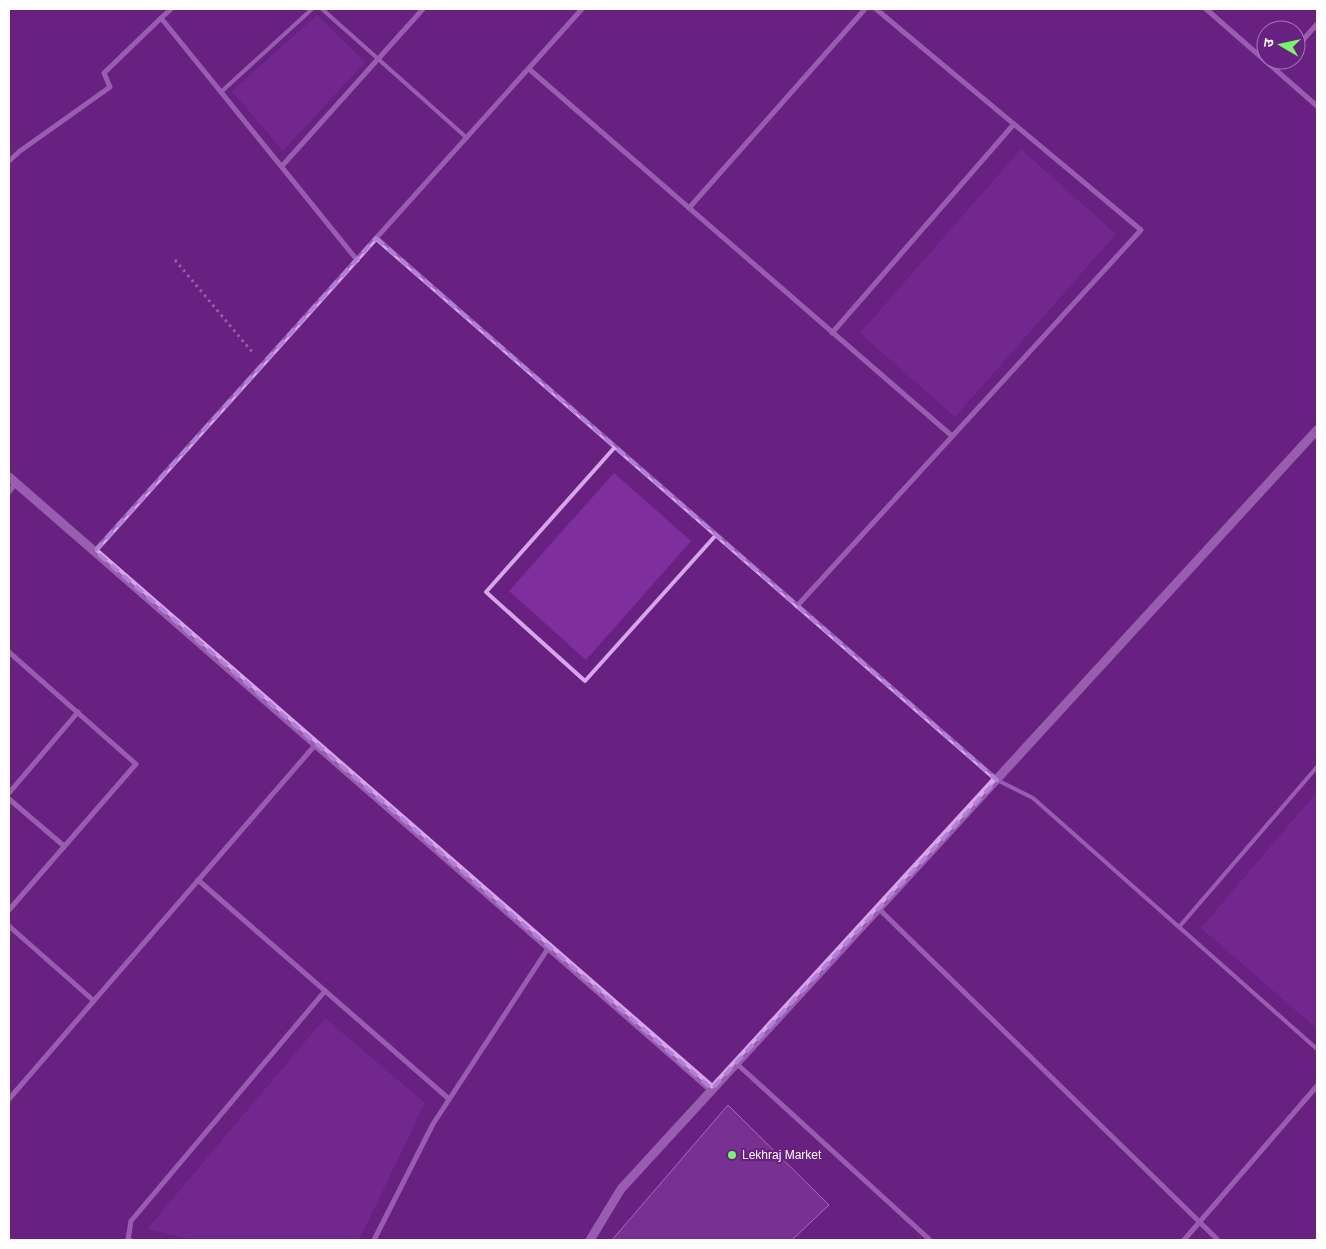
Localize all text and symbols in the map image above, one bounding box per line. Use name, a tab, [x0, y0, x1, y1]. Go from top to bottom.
north arrow	[1256, 20, 1306, 70]
text: उ	[1260, 37, 1277, 48]
place label: Lekhraj Market	[742, 1148, 822, 1162]
marker: Lekhraj Market	[726, 1149, 738, 1161]

